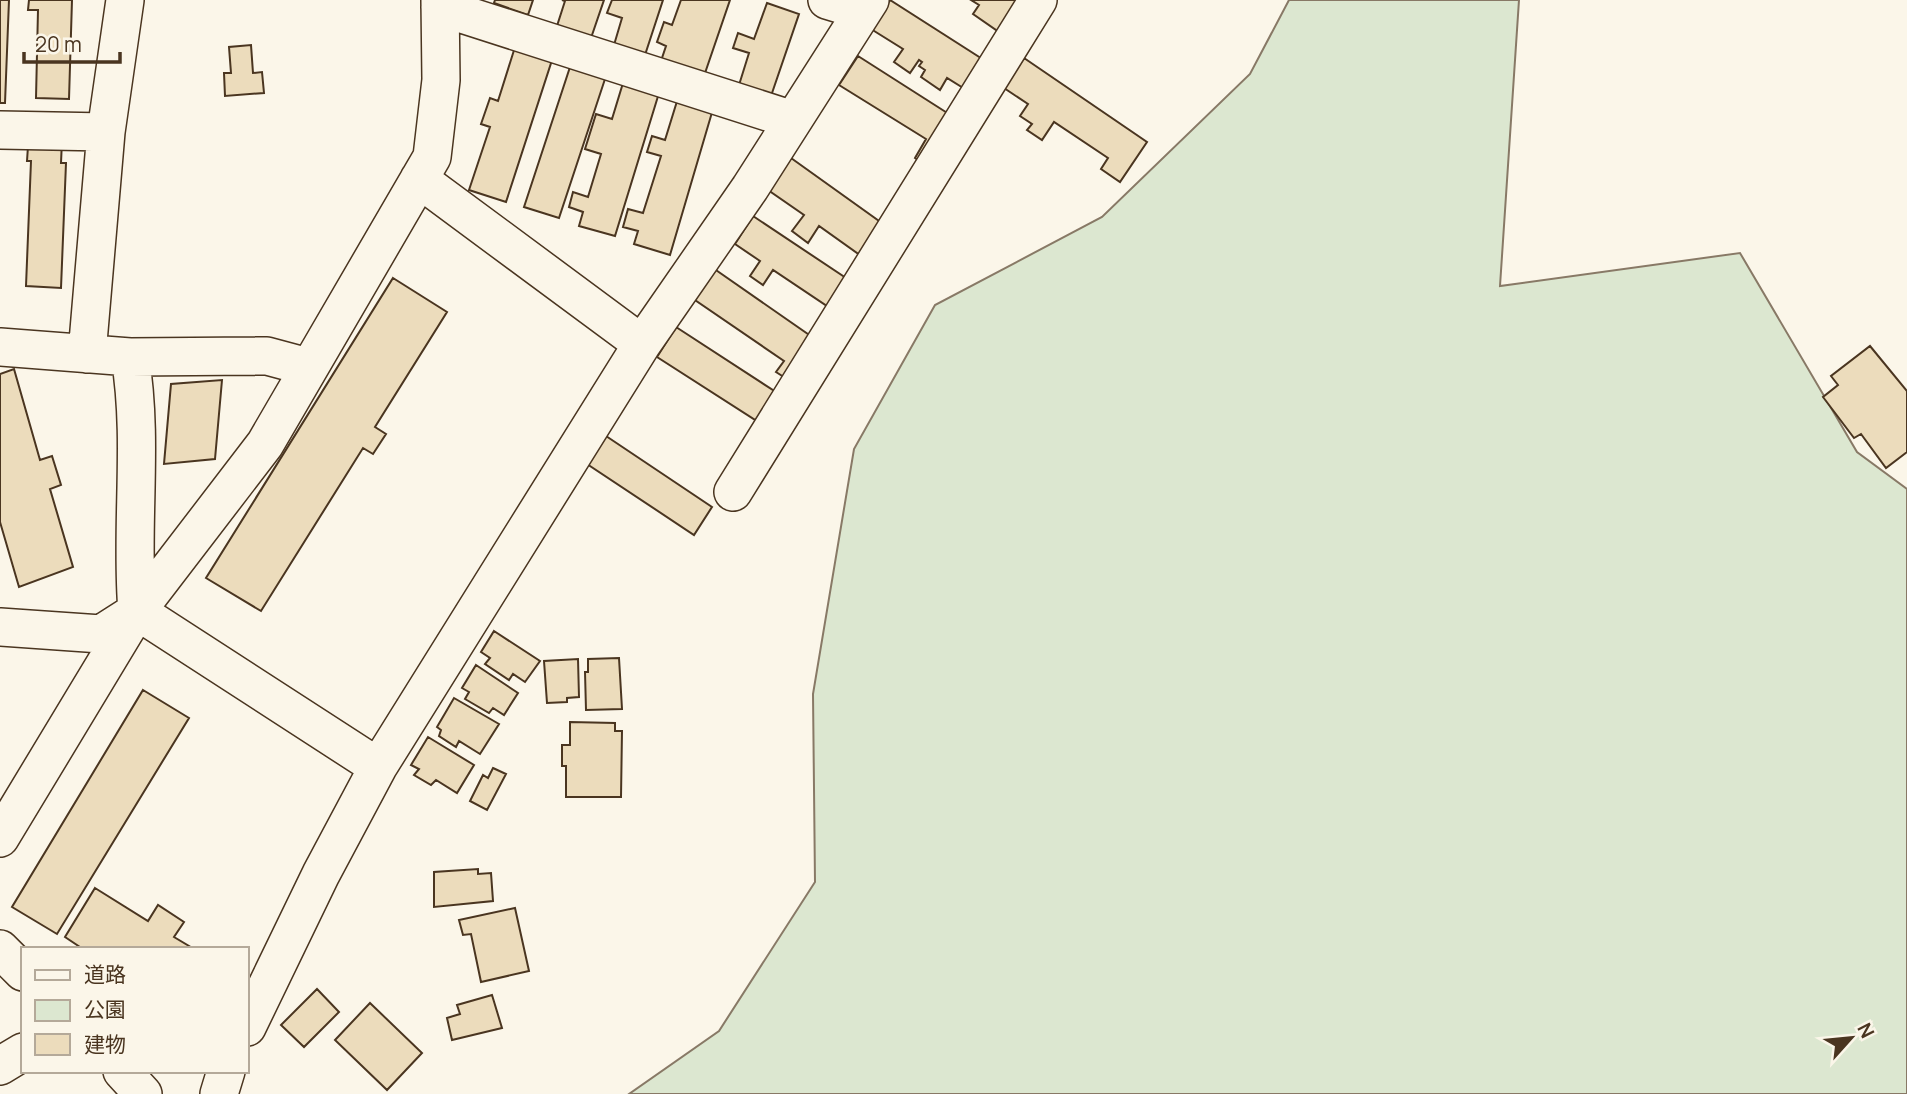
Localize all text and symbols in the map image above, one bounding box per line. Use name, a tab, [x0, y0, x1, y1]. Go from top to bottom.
scale bar	[24, 21, 121, 65]
text: 20 m	[35, 30, 82, 58]
legend	[21, 947, 248, 1073]
text: 道路	[84, 960, 126, 988]
text: 公園	[84, 995, 126, 1023]
north arrow	[1816, 1003, 1886, 1073]
text: N	[1851, 1018, 1881, 1042]
text: 建物	[84, 1030, 126, 1058]

